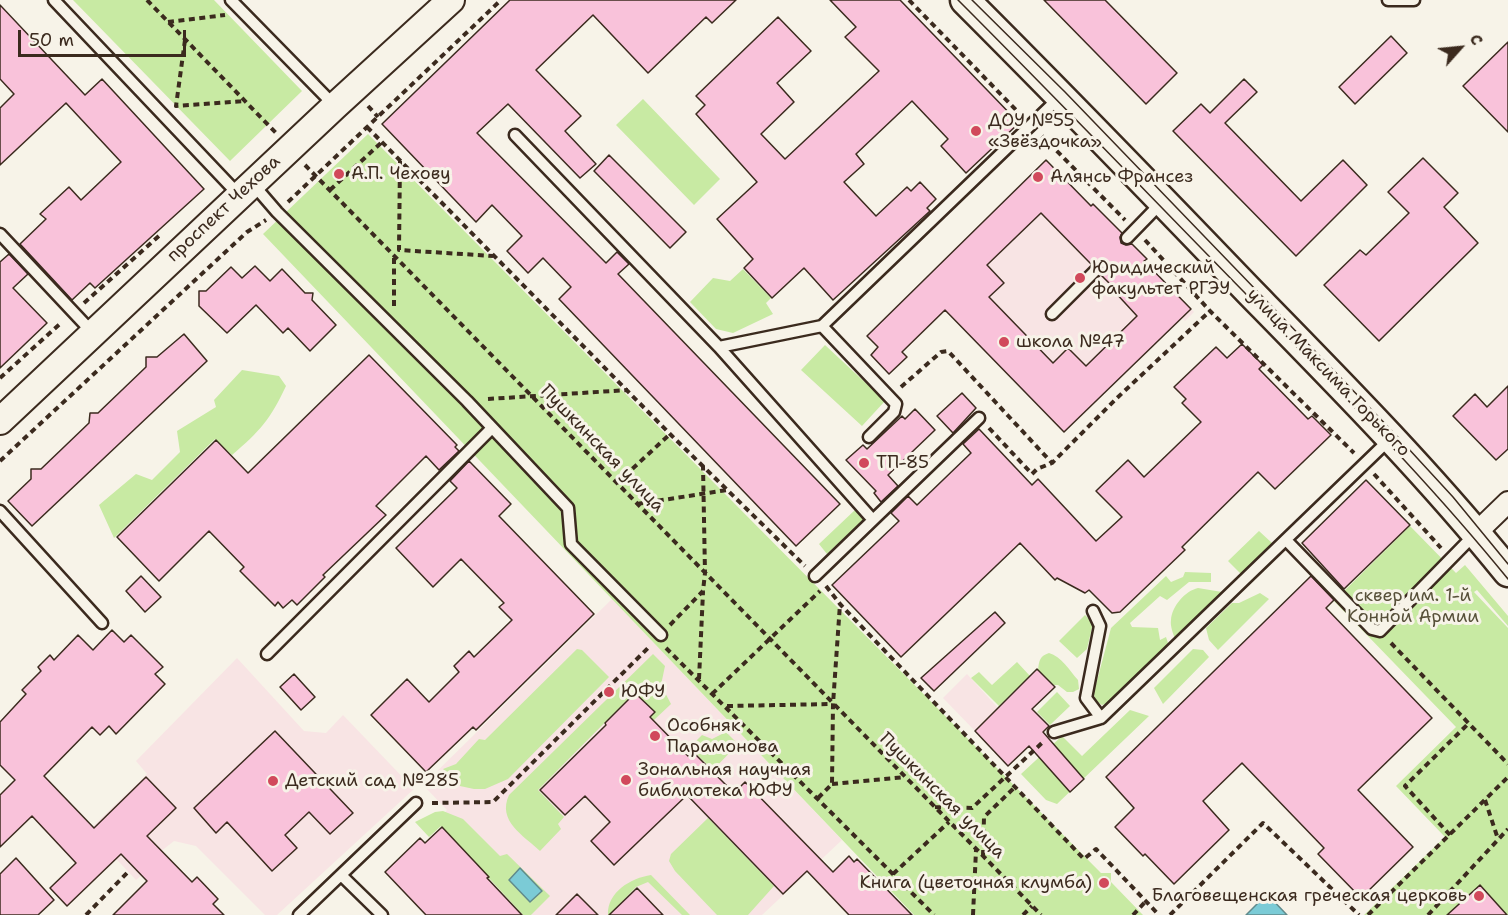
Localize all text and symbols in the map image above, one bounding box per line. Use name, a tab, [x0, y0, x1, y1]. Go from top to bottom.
scale bar	[21, 18, 189, 56]
north arrow	[1430, 18, 1490, 78]
text: 50 m	[29, 28, 74, 52]
text: С	[1465, 30, 1488, 49]
place label: ДОУ №55 «Звёздочка»	[988, 110, 1102, 152]
marker: ДОУ №55 «Звёздочка»	[969, 124, 983, 138]
street label: проспект Чехова	[163, 151, 285, 267]
place label: А.П. Чехову	[351, 163, 451, 185]
place label: Алянсь Франсез	[1050, 166, 1193, 188]
marker: А.П. Чехову	[332, 167, 346, 181]
marker: Алянсь Франсез	[1031, 170, 1045, 184]
place label: Юридический факультет РГЭУ	[1092, 257, 1230, 300]
marker: Юридический факультет РГЭУ	[1073, 271, 1087, 285]
street label: улица Максима Горького	[1242, 284, 1414, 462]
place label: школа №47	[1016, 331, 1125, 353]
marker: школа №47	[997, 335, 1011, 349]
street label: Пушкинская улица	[535, 381, 669, 517]
place label: ТП-85	[876, 452, 929, 474]
marker: ТП-85	[857, 456, 871, 470]
park label: сквер им. 1-й Конной Армии	[1347, 585, 1479, 628]
place label: ЮФУ	[621, 681, 665, 703]
marker: ЮФУ	[602, 685, 616, 699]
place label: Особняк Парамонова	[667, 715, 778, 758]
marker: Особняк Парамонова	[648, 729, 662, 743]
street label: Пушкинская улица	[875, 729, 1009, 863]
place label: Зональная научная библиотека ЮФУ	[638, 759, 811, 802]
place label: Детский сад №285	[285, 770, 459, 792]
marker: Зональная научная библиотека ЮФУ	[619, 773, 633, 787]
marker: Детский сад №285	[266, 774, 280, 788]
place label: Книга (цветочная клумба)	[860, 872, 1092, 894]
marker: Книга (цветочная клумба)	[1097, 876, 1111, 890]
place label: Благовещенская греческая церковь	[1151, 885, 1467, 907]
marker: Благовещенская греческая церковь	[1472, 889, 1486, 903]

